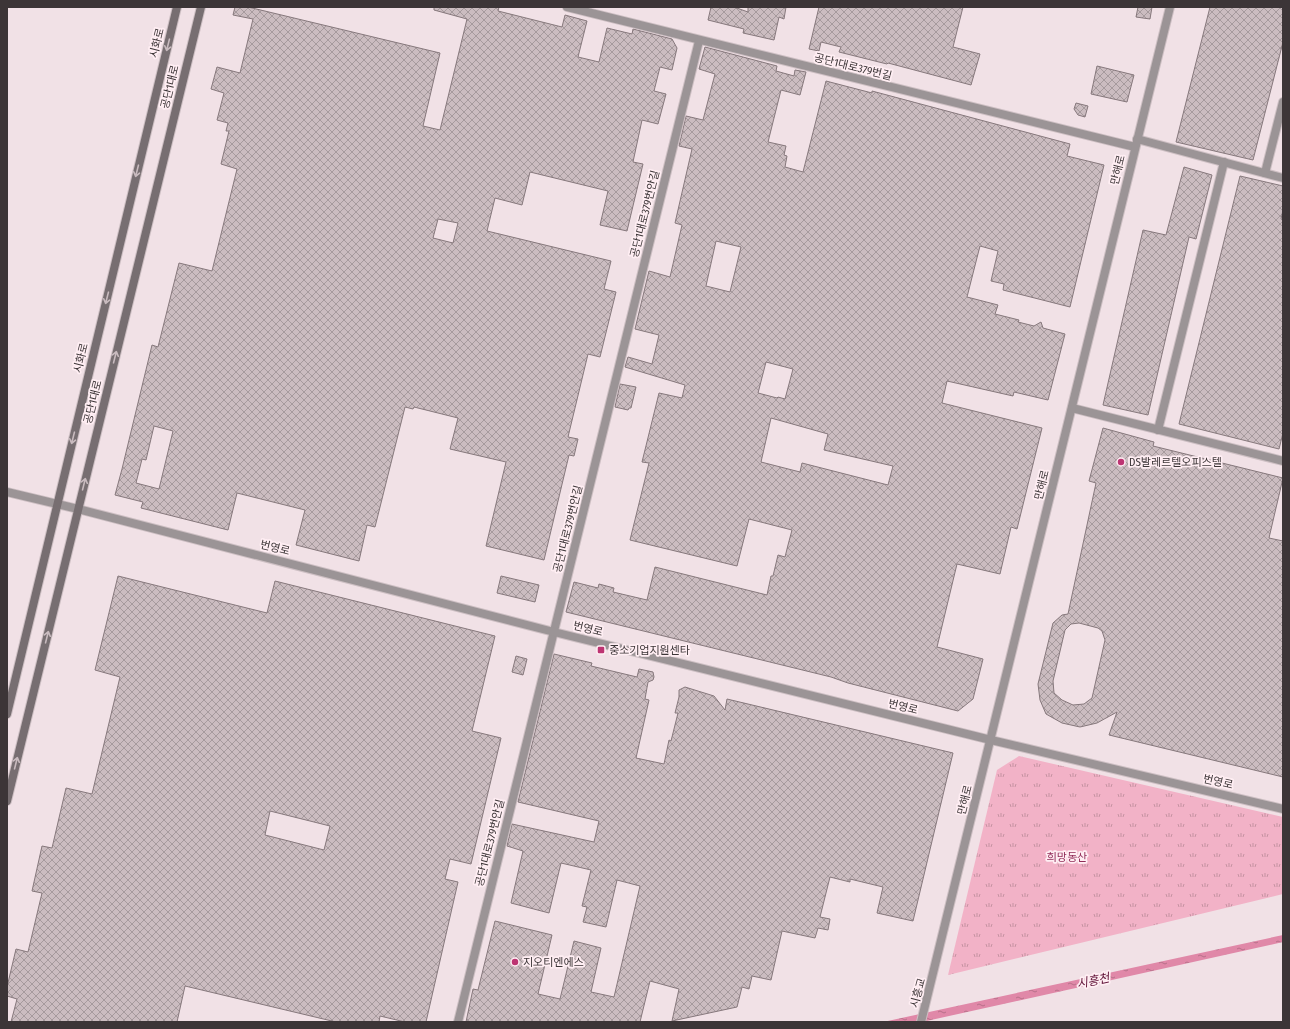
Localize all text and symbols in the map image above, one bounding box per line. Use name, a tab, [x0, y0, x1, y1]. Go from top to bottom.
street label: 시화로	[147, 27, 167, 59]
one-way arrow	[163, 38, 171, 51]
street label: 공단1대로379번길	[813, 51, 893, 83]
street label: 공단1대로	[158, 64, 182, 110]
street label: 만해로	[1108, 154, 1128, 186]
one-way arrow	[133, 165, 141, 178]
street label: 공단1대로379번안길	[628, 169, 662, 259]
one-way arrow	[103, 291, 110, 304]
street label: 시화로	[71, 342, 91, 374]
one-way arrow	[112, 351, 120, 364]
street label: 공단1대로	[81, 379, 105, 425]
one-way arrow	[69, 431, 77, 444]
place label: DS발레르텔오피스텔	[1129, 456, 1222, 469]
marker: DS발레르텔오피스텔	[1116, 457, 1126, 467]
street label: 만해로	[1032, 469, 1052, 501]
one-way arrow	[81, 477, 89, 490]
street label: 공단1대로379번안길	[551, 484, 585, 574]
street label: 번영로	[259, 538, 291, 558]
street label: 번영로	[572, 619, 604, 639]
one-way arrow	[44, 631, 51, 644]
place label: 중소기업지원센타	[609, 644, 690, 657]
marker: 중소기업지원센타	[596, 645, 606, 655]
street label: 번영로	[887, 697, 919, 717]
one-way arrow	[13, 757, 21, 770]
street label: 번영로	[1202, 772, 1234, 792]
street label: 만해로	[955, 784, 975, 816]
street label: 공단1대로379번안길	[473, 798, 507, 888]
park label: 희망동산	[1047, 851, 1087, 864]
place label: 지오티엔에스	[523, 956, 584, 969]
marker: 지오티엔에스	[510, 957, 520, 967]
water label: 시흥천	[1075, 970, 1113, 991]
street label: 시흥교	[908, 977, 928, 1009]

